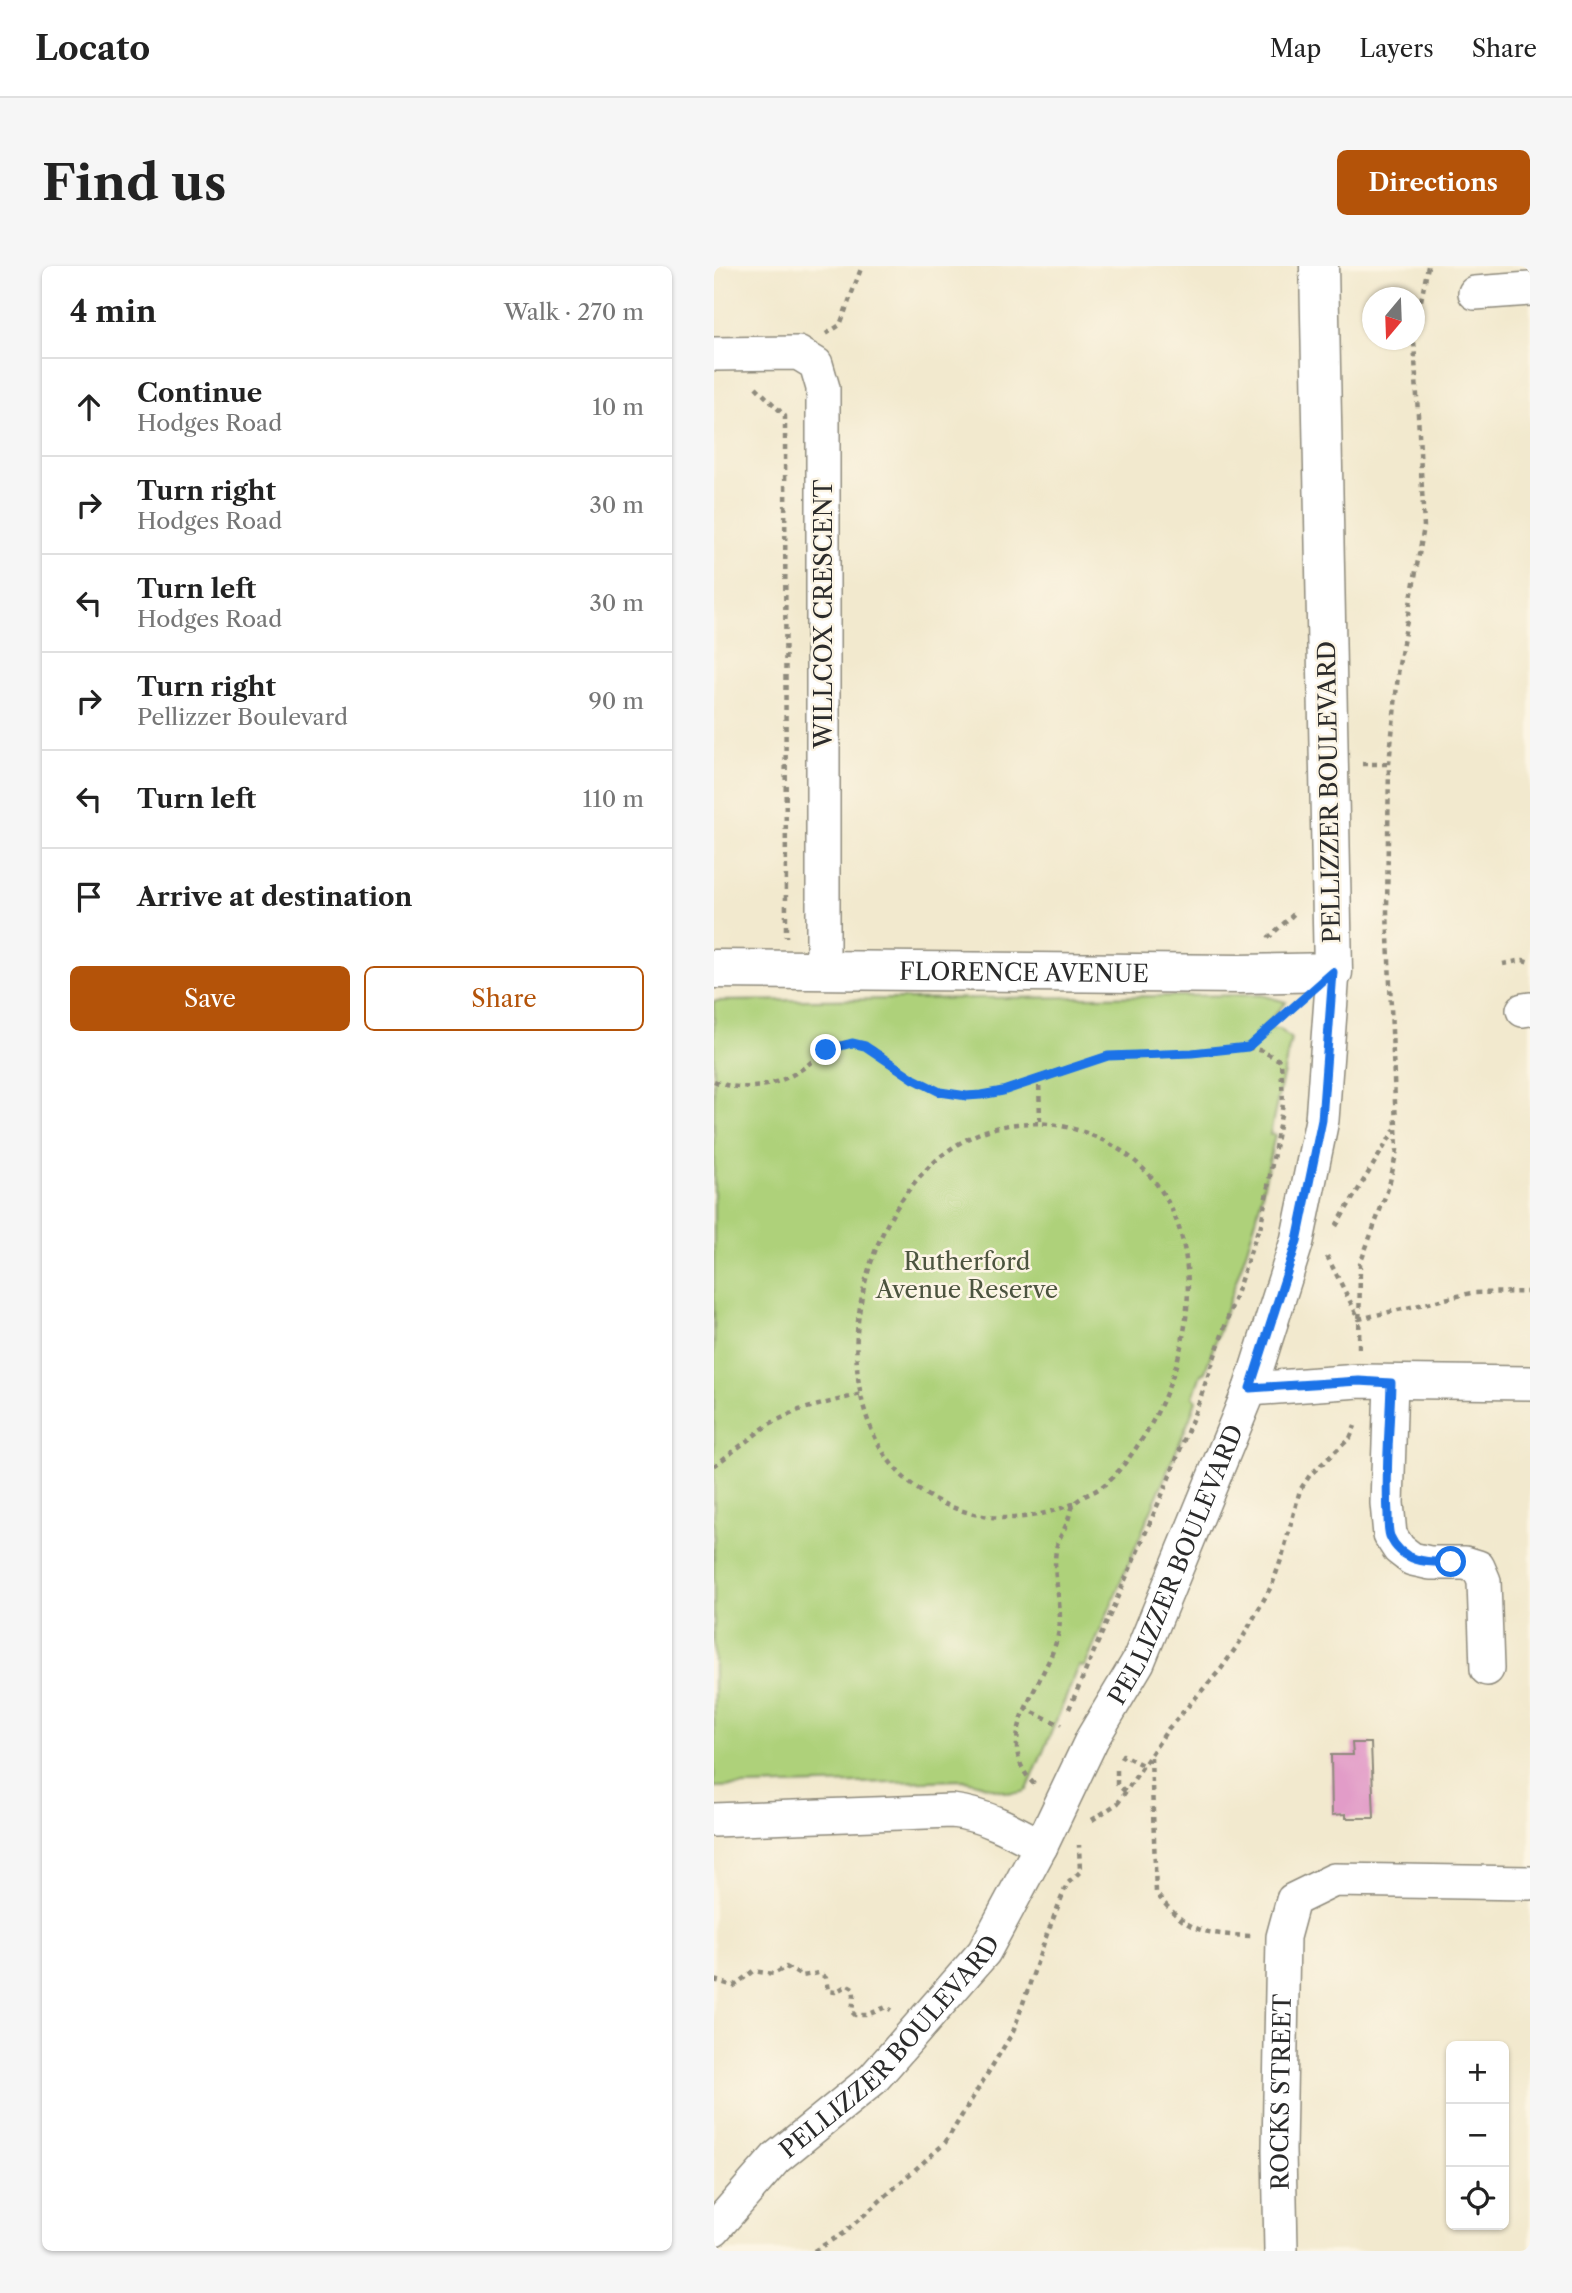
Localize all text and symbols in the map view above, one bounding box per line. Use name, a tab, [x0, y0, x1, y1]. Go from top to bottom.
text: Locato	[35, 28, 150, 69]
text: Map	[1270, 34, 1321, 63]
text: Layers	[1359, 34, 1434, 63]
text: Share	[1472, 34, 1537, 63]
button: Directions	[1337, 150, 1530, 215]
text: Find us	[42, 152, 226, 213]
north arrow	[1362, 287, 1425, 350]
text: 4 min	[70, 293, 156, 330]
text: Walk · 270 m	[504, 298, 644, 326]
text: Continue	[137, 377, 262, 409]
icon: ahead	[70, 388, 108, 426]
text: 10 m	[592, 393, 644, 421]
text: Hodges Road	[137, 409, 282, 437]
text: Turn right	[137, 475, 276, 507]
street label: WILLCOX CRESCENT	[809, 480, 838, 749]
icon: right	[70, 486, 108, 524]
text: 30 m	[589, 491, 644, 519]
text: Hodges Road	[137, 507, 282, 535]
text: Turn left	[137, 573, 256, 605]
icon: left	[70, 584, 108, 622]
text: 30 m	[589, 589, 644, 617]
text: Hodges Road	[137, 605, 282, 633]
street label: PELLIZZER BOULEVARD	[1312, 641, 1346, 943]
text: Turn right	[137, 671, 276, 703]
icon: right	[70, 682, 108, 720]
text: 90 m	[588, 687, 644, 715]
text: Pellizzer Boulevard	[137, 703, 348, 731]
icon: left	[70, 780, 108, 818]
text: Turn left	[137, 783, 256, 815]
text: 110 m	[583, 785, 644, 813]
icon: arrive	[70, 878, 108, 916]
text: Arrive at destination	[137, 881, 412, 913]
street label: FLORENCE AVENUE	[899, 956, 1149, 988]
button: Save	[70, 966, 350, 1031]
button: Share	[364, 966, 644, 1031]
route end	[810, 1034, 841, 1065]
park label: Rutherford Avenue Reserve	[875, 1247, 1058, 1304]
street label: PELLIZZER BOULEVARD	[1102, 1420, 1248, 1710]
route start	[1435, 1546, 1466, 1577]
street label: PELLIZZER BOULEVARD	[773, 1930, 1005, 2164]
street label: ROCKS STREET	[1264, 1994, 1296, 2190]
map controls	[1446, 2041, 1509, 2230]
button: +	[1446, 2041, 1509, 2104]
button: −	[1446, 2104, 1509, 2167]
button: locate	[1446, 2167, 1509, 2230]

